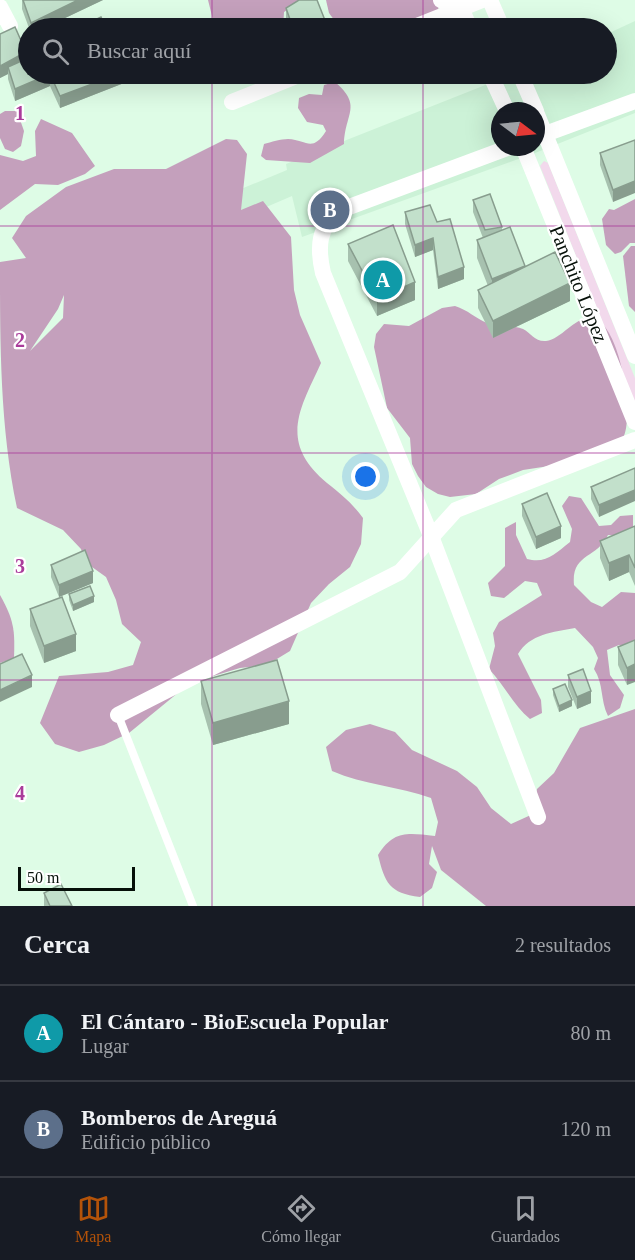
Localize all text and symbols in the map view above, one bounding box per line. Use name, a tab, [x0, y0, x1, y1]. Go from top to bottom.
search box	[18, 18, 617, 84]
icon: search	[39, 35, 72, 68]
text: Buscar aquí	[87, 38, 191, 63]
text: 1	[15, 102, 25, 124]
north arrow	[491, 102, 545, 156]
pin: B	[310, 188, 350, 232]
street label: Panchito López	[544, 222, 613, 347]
pin: A	[364, 258, 403, 302]
text: 2	[15, 329, 25, 351]
your location	[351, 462, 380, 491]
text: 3	[15, 555, 25, 577]
text: 4	[15, 782, 25, 804]
scale bar	[18, 864, 135, 892]
text: 50 m	[27, 869, 59, 886]
text: Cerca	[24, 930, 90, 959]
text: 2 resultados	[515, 934, 611, 956]
text: El Cántaro - BioEscuela Popular	[81, 1009, 389, 1034]
text: A	[36, 1022, 51, 1044]
text: 80 m	[570, 1022, 611, 1044]
text: Lugar	[81, 1035, 129, 1057]
text: Bomberos de Areguá	[81, 1105, 277, 1130]
text: B	[37, 1118, 50, 1140]
text: 120 m	[560, 1118, 611, 1140]
text: Edificio público	[81, 1131, 210, 1153]
tab: Mapa	[75, 1192, 111, 1246]
tab: Cómo llegar	[261, 1192, 341, 1246]
tab: Guardados	[491, 1192, 560, 1246]

